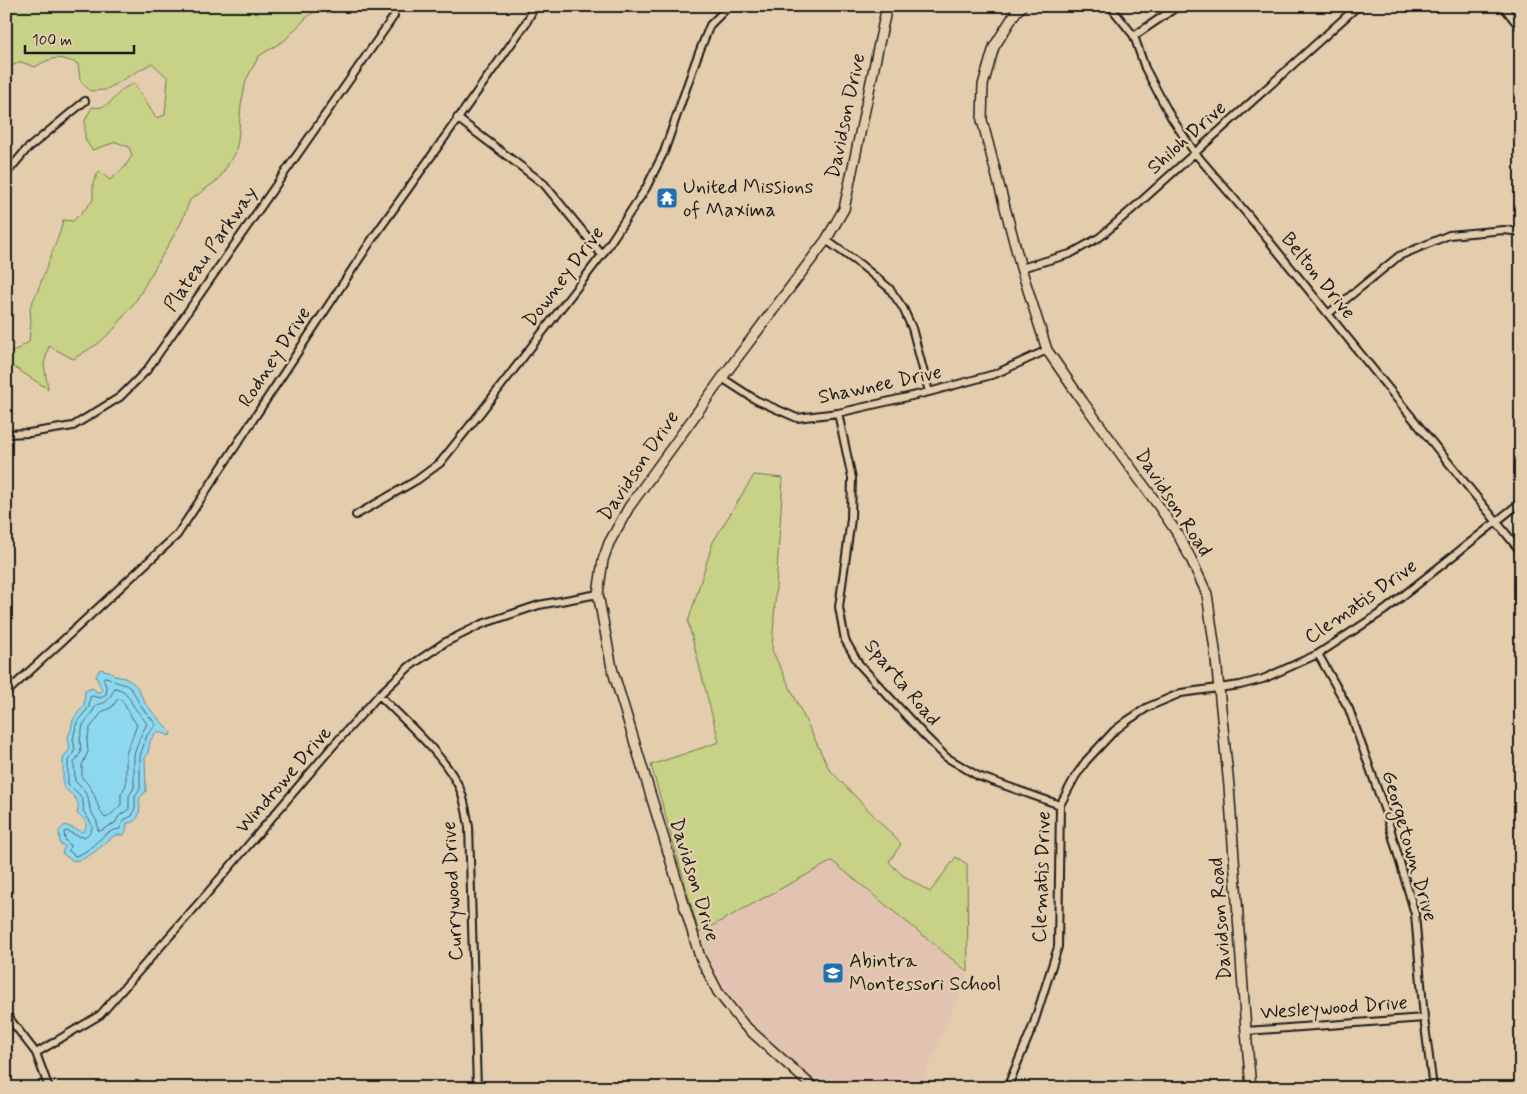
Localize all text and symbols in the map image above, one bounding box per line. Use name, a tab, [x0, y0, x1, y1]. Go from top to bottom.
scale bar	[25, 22, 134, 54]
text: 100 m	[32, 31, 72, 51]
street label: Davidson Drive	[820, 51, 872, 181]
street label: Shiloh Drive	[1141, 95, 1233, 181]
place label: United Missions of Maxima	[683, 174, 813, 224]
street label: Plateau Parkway	[158, 181, 264, 317]
temple icon: United Missions of Maxima	[655, 186, 679, 210]
street label: Downey Drive	[517, 221, 611, 333]
street label: Belton Drive	[1274, 227, 1362, 325]
street label: Rodney Drive	[232, 301, 318, 413]
street label: Shawnee Drive	[816, 359, 944, 411]
street label: Davidson Drive	[592, 406, 686, 526]
street label: Davidson Road	[1128, 444, 1218, 562]
street label: Clematis Drive	[1299, 553, 1423, 651]
street label: Sparta Road	[858, 634, 946, 732]
street label: Windrowe Drive	[230, 720, 338, 840]
street label: Georgetown Drive	[1374, 767, 1443, 925]
street label: Clematis Drive	[1026, 811, 1058, 943]
street label: Davidson Drive	[662, 815, 726, 945]
street label: Currywood Drive	[436, 820, 470, 962]
street label: Davidson Road	[1203, 857, 1239, 981]
place label: Abintra Montessori School	[849, 948, 1001, 998]
school or university icon: Abintra Montessori School	[821, 961, 845, 985]
street label: Wesleywood Drive	[1259, 989, 1409, 1027]

